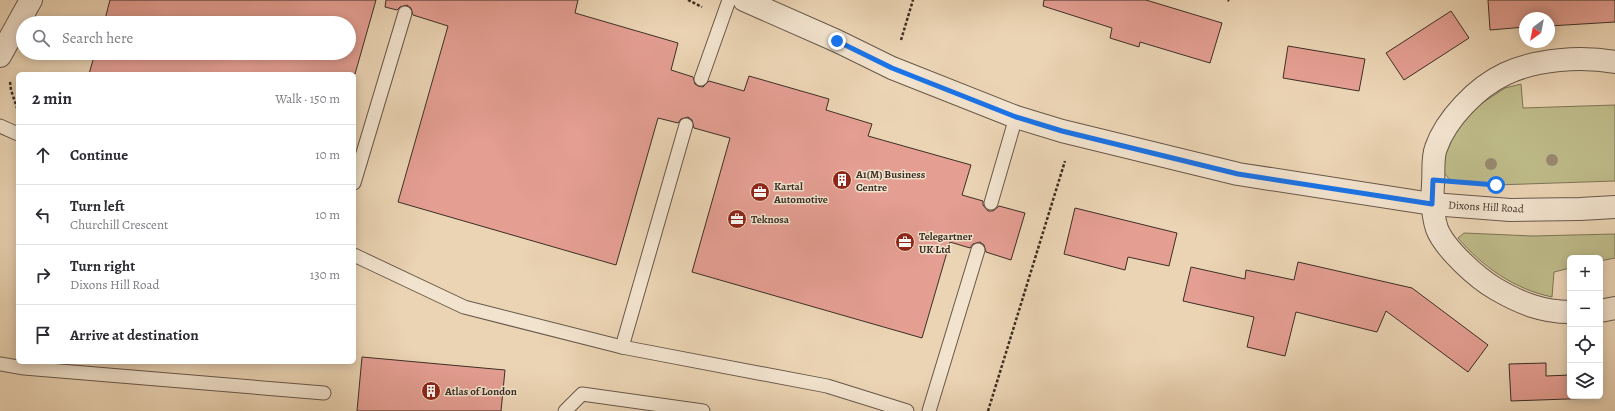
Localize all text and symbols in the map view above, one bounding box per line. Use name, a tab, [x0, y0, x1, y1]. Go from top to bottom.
north arrow	[1519, 12, 1555, 48]
search box	[16, 16, 356, 60]
icon: search	[30, 27, 52, 49]
text: Search here	[62, 28, 133, 48]
route end	[828, 32, 846, 50]
text: 2 min	[32, 87, 72, 110]
text: Walk · 150 m	[275, 90, 340, 107]
icon: ahead	[32, 144, 54, 166]
text: Continue	[70, 145, 128, 165]
text: 10 m	[315, 146, 340, 163]
place label: A1(M) Business Centre	[855, 167, 926, 195]
building icon: A1(M) Business Centre	[831, 169, 853, 191]
route start	[1487, 176, 1505, 194]
place label: Kartal Automotive	[773, 179, 828, 207]
office icon: Kartal Automotive	[749, 181, 771, 203]
text: Turn left	[70, 196, 125, 216]
street label: Dixons Hill Road	[1448, 198, 1524, 216]
icon: left	[32, 204, 54, 226]
text: 10 m	[315, 206, 340, 223]
office icon: Teknosa	[726, 208, 748, 230]
place label: Teknosa	[751, 212, 790, 227]
text: Churchill Crescent	[70, 216, 168, 233]
place label: Telegartner UK Ltd	[919, 229, 973, 257]
office icon: Telegartner UK Ltd	[894, 231, 916, 253]
map controls	[1567, 255, 1603, 399]
button: +	[1567, 255, 1603, 291]
text: Turn right	[70, 256, 135, 276]
icon: right	[32, 264, 54, 286]
text: 130 m	[310, 266, 340, 283]
text: Dixons Hill Road	[70, 276, 159, 293]
button: −	[1567, 291, 1603, 327]
icon: arrive	[32, 324, 54, 346]
text: Arrive at destination	[70, 325, 199, 345]
button: locate	[1567, 327, 1603, 363]
button: layers	[1567, 363, 1603, 399]
building icon: Atlas of London	[420, 380, 442, 402]
place label: Atlas of London	[444, 384, 517, 399]

